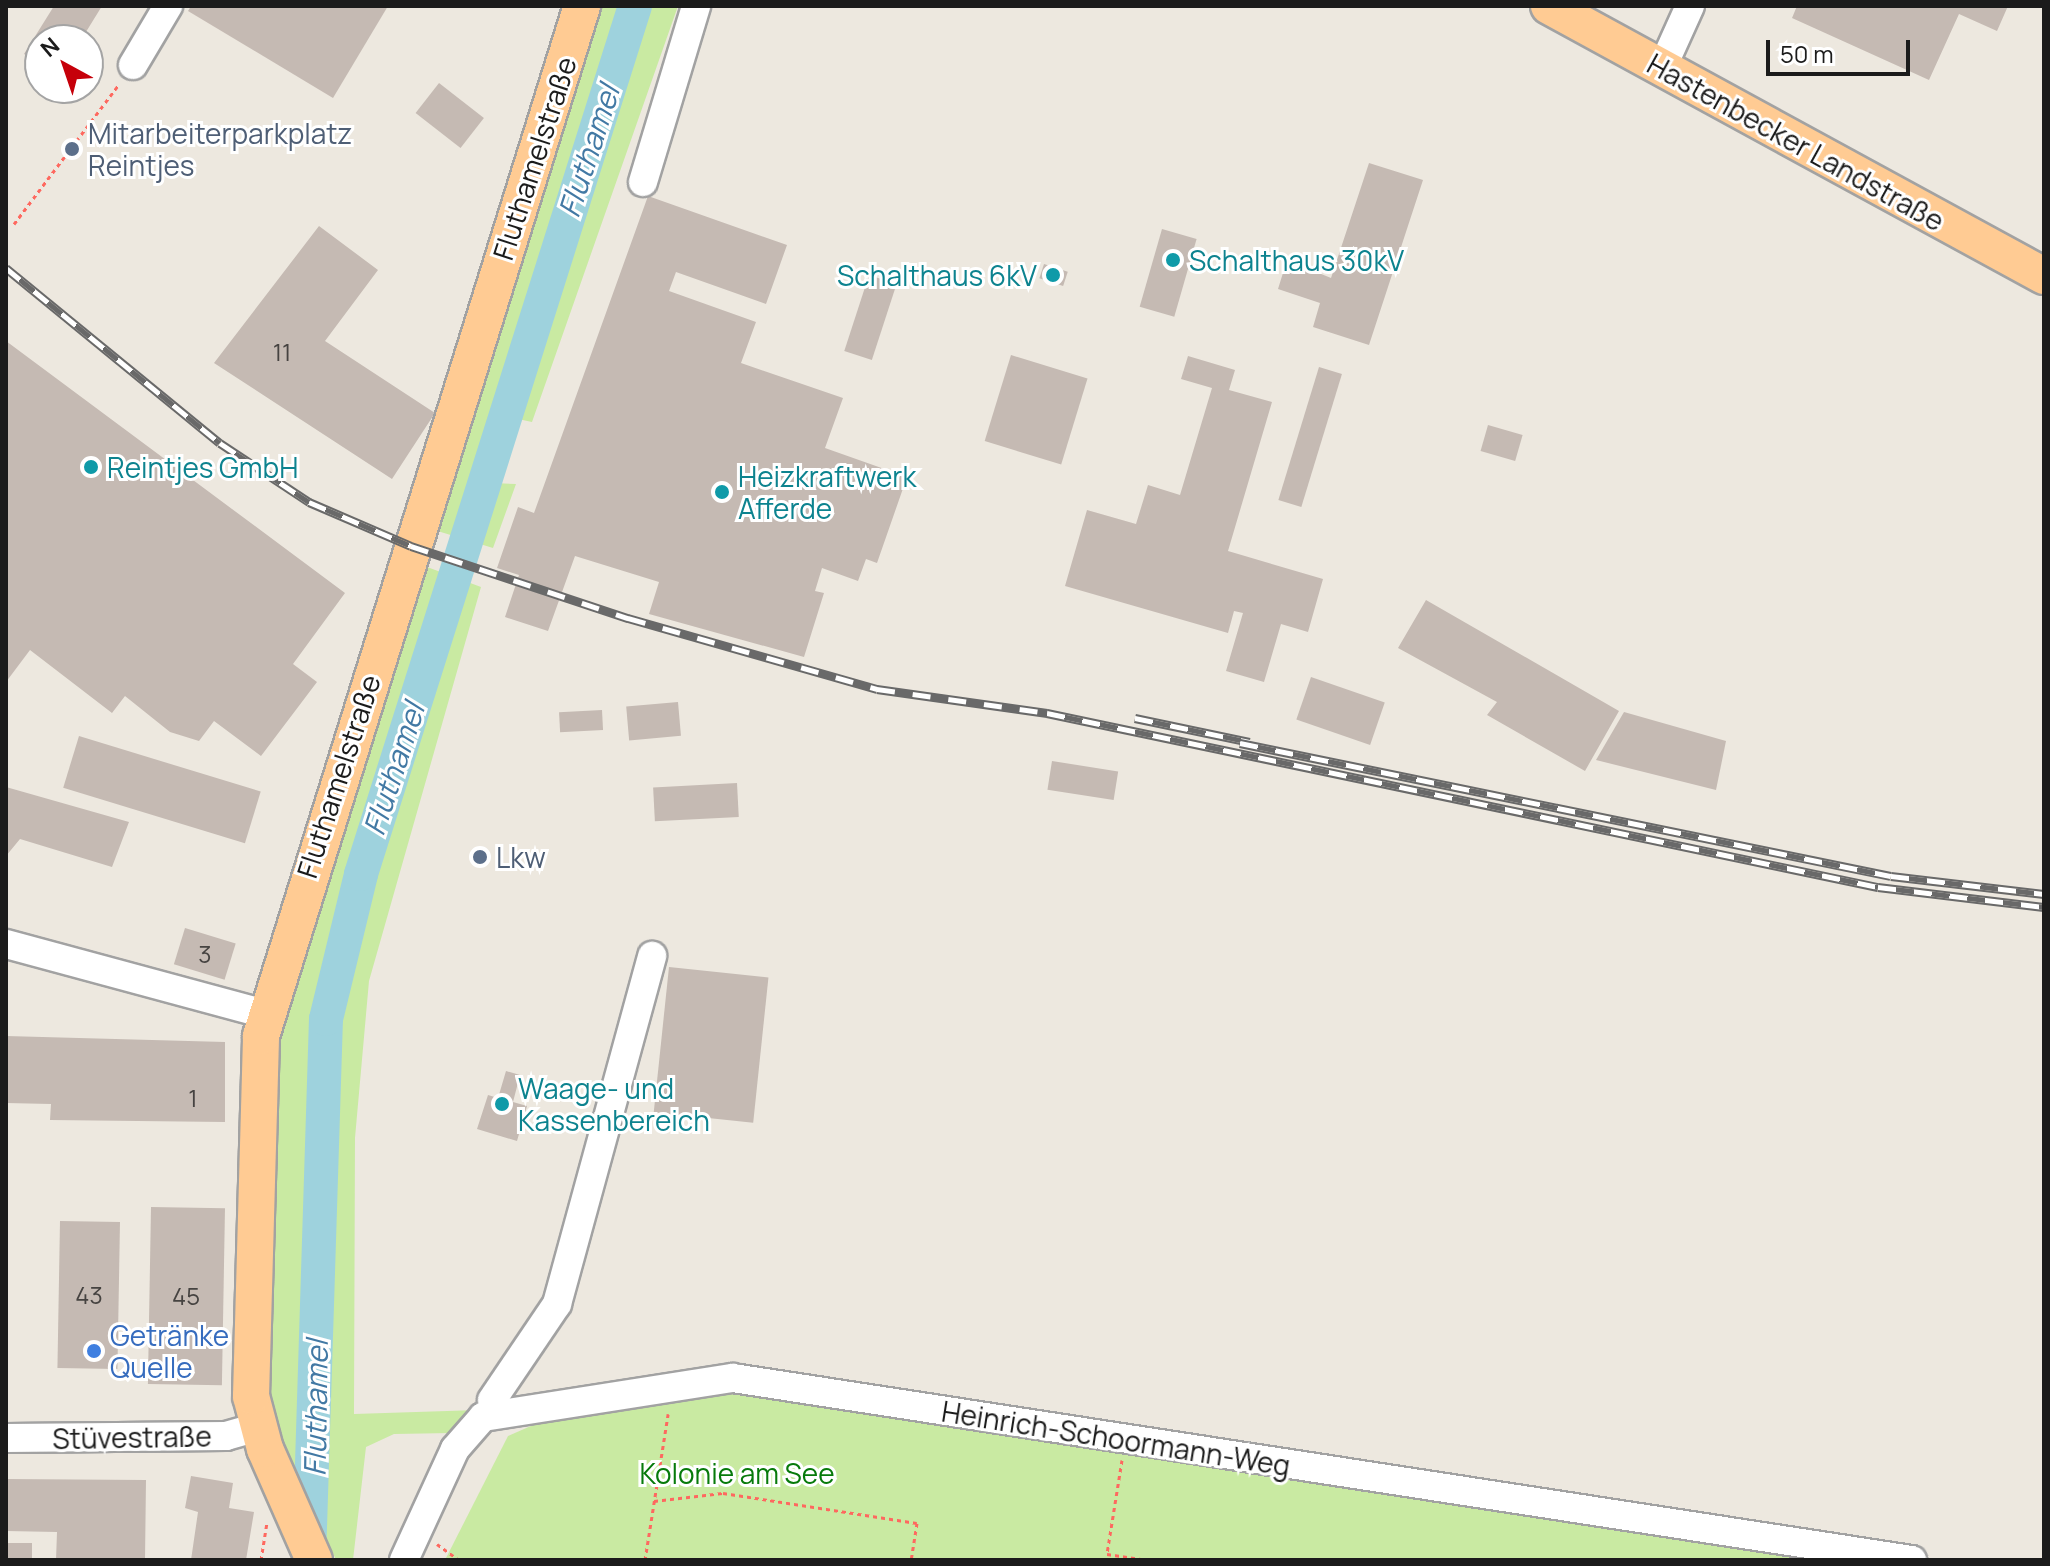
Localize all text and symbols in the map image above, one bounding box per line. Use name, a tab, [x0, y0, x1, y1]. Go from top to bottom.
north arrow	[24, 24, 104, 104]
scale bar	[1770, 24, 1914, 74]
text: N	[34, 31, 66, 64]
text: 50 m	[1780, 37, 1834, 70]
street label: Hastenbecker Landstraße	[1642, 46, 1950, 238]
street label: Fluthamelstraße	[485, 52, 583, 264]
water label: Fluthamel	[551, 81, 627, 221]
place label: Mitarbeiterparkplatz Reintjes	[88, 116, 352, 182]
marker: Mitarbeiterparkplatz Reintjes	[63, 140, 81, 158]
place label: Schalthaus 30kV	[1189, 243, 1404, 277]
marker: Schalthaus 30kV	[1164, 251, 1182, 269]
place label: Schalthaus 6kV	[837, 258, 1037, 292]
marker: Schalthaus 6kV	[1044, 266, 1062, 284]
house number: 11	[273, 338, 291, 366]
place label: Reintjes GmbH	[107, 450, 298, 484]
marker: Reintjes GmbH	[82, 458, 100, 476]
place label: Heizkraftwerk Afferde	[738, 459, 916, 525]
marker: Heizkraftwerk Afferde	[713, 483, 731, 501]
street label: Fluthamelstraße	[289, 670, 387, 882]
water label: Fluthamel	[356, 699, 432, 839]
place label: Lkw	[496, 840, 546, 874]
marker: Lkw	[471, 848, 489, 866]
house number: 3	[198, 940, 212, 968]
place label: Waage- und Kassenbereich	[518, 1071, 710, 1137]
house number: 1	[188, 1084, 198, 1112]
marker: Waage- und Kassenbereich	[493, 1095, 511, 1113]
house number: 43	[75, 1281, 103, 1309]
house number: 45	[172, 1282, 200, 1310]
place label: Getränke Quelle	[110, 1318, 229, 1384]
water label: Fluthamel	[297, 1340, 335, 1476]
marker: Getränke Quelle	[85, 1342, 103, 1360]
street label: Heinrich-Schoormann-Weg	[939, 1394, 1293, 1482]
street label: Stüvestraße	[52, 1419, 212, 1455]
park label: Kolonie am See	[639, 1456, 835, 1490]

